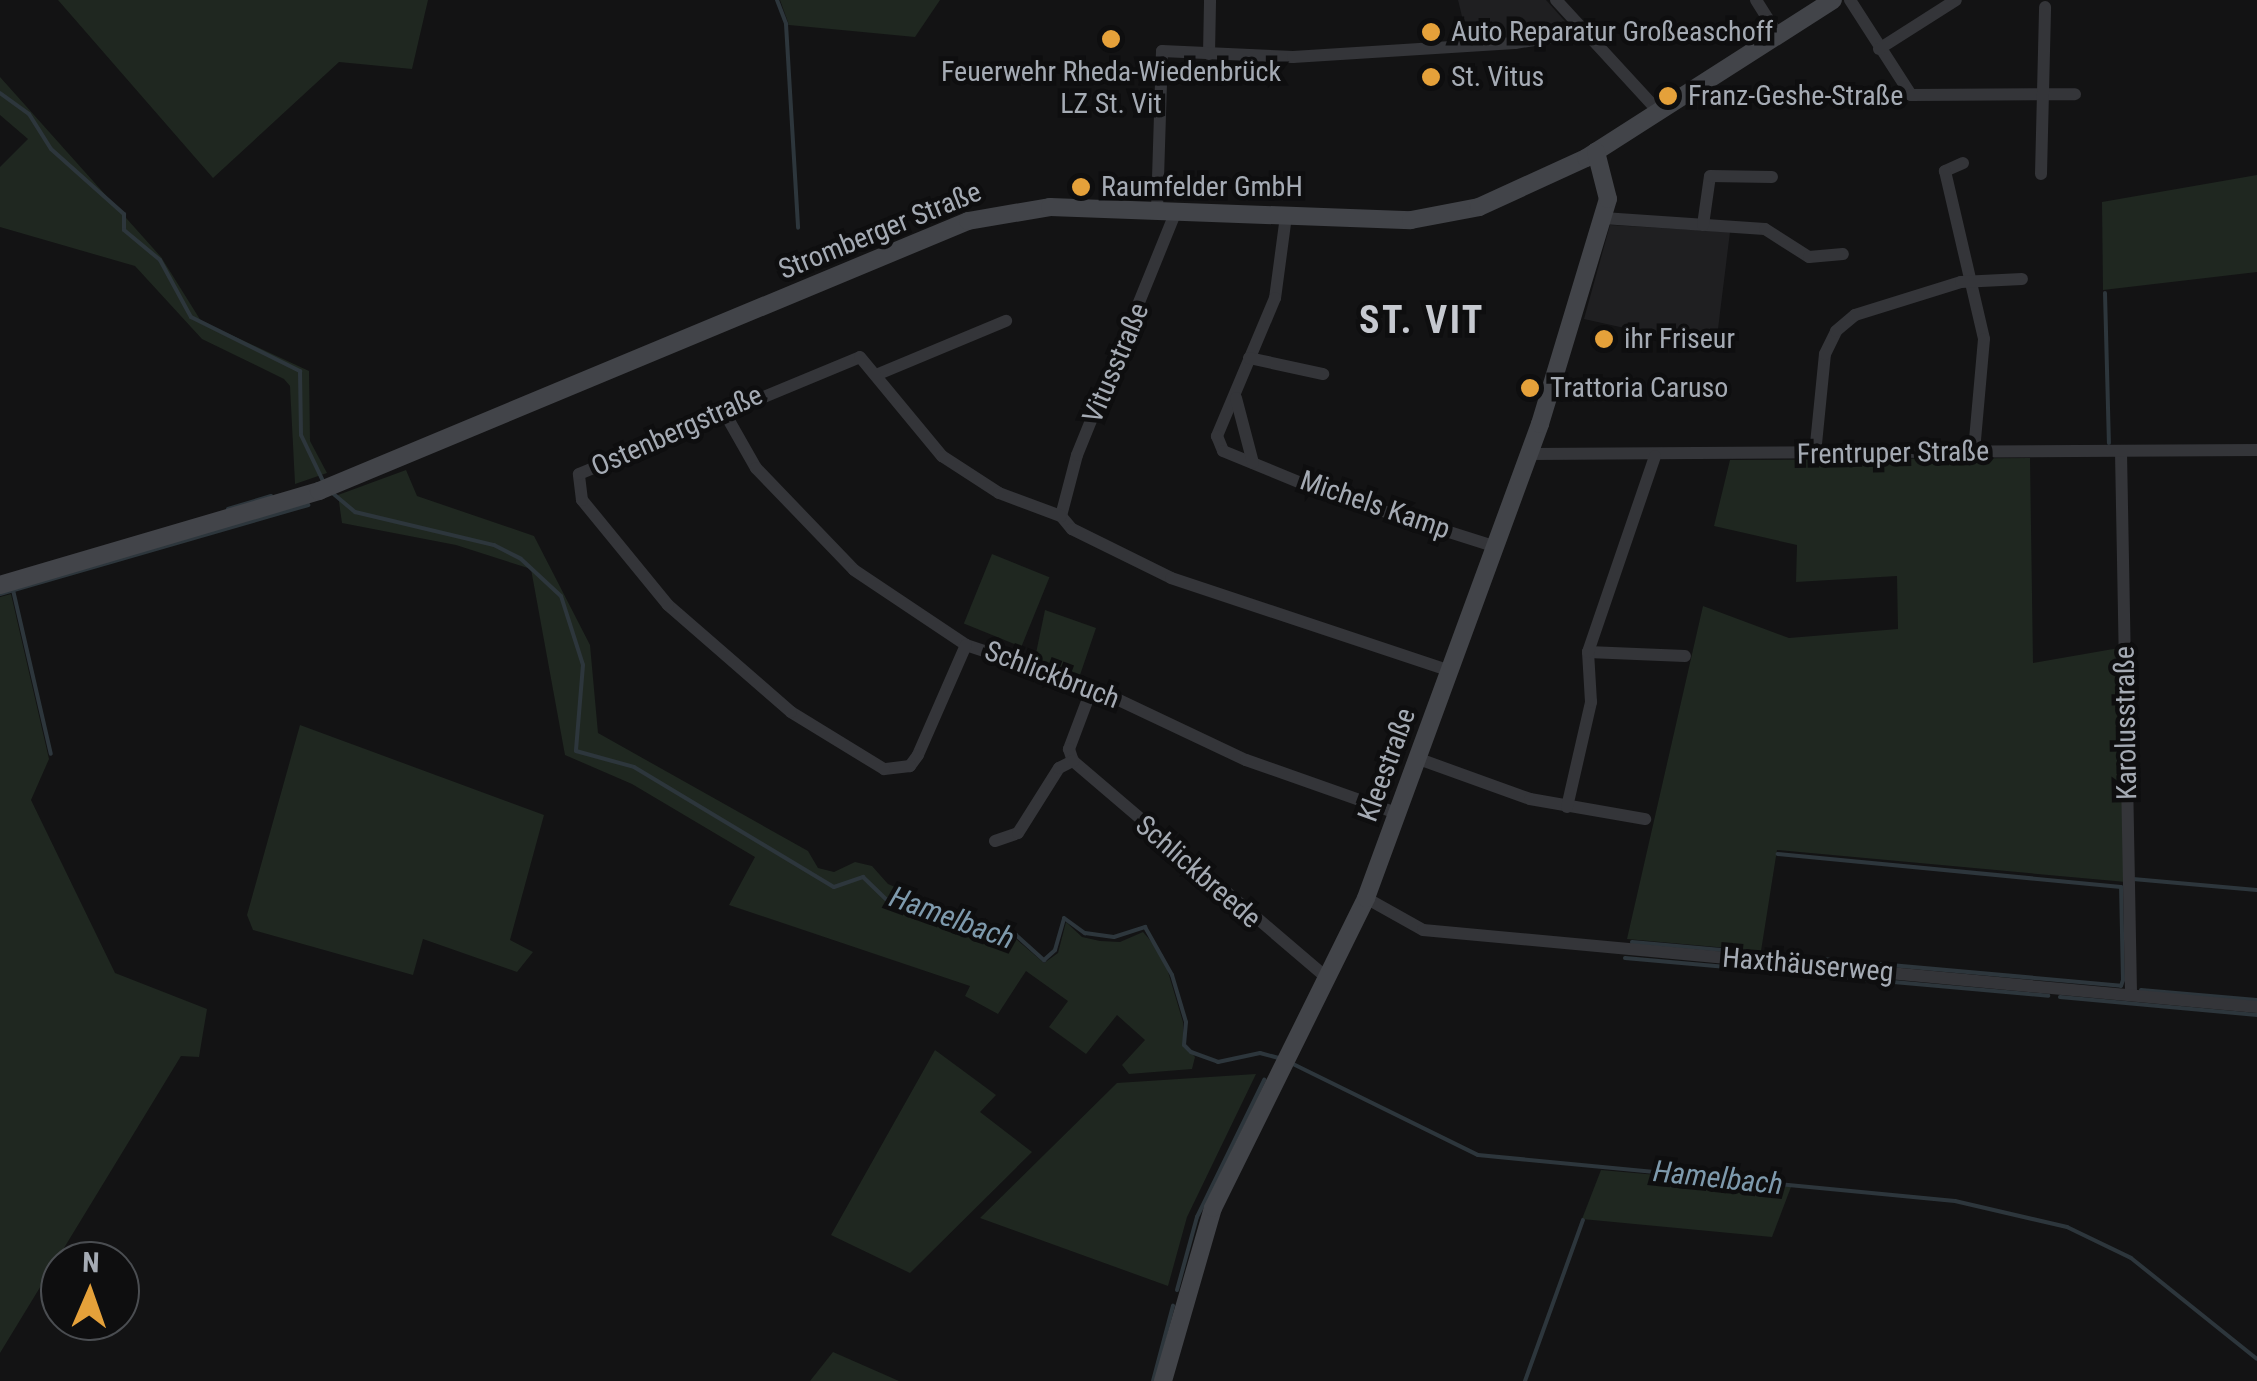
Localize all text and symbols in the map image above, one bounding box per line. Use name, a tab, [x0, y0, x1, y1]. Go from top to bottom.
place label: Auto Reparatur Großeaschoff	[1451, 15, 1773, 49]
marker: Auto Reparatur Großeaschoff	[1420, 21, 1442, 43]
marker: Feuerwehr Rheda-Wiedenbrück LZ St. Vit	[1100, 28, 1122, 50]
place label: Feuerwehr Rheda-Wiedenbrück LZ St. Vit	[941, 55, 1281, 121]
place label: St. Vitus	[1451, 60, 1544, 94]
marker: St. Vitus	[1420, 66, 1442, 88]
place label: Franz-Geshe-Straße	[1688, 79, 1903, 113]
marker: Franz-Geshe-Straße	[1657, 85, 1679, 107]
place label: Raumfelder GmbH	[1101, 170, 1303, 204]
street label: Stromberger Straße	[774, 175, 986, 287]
marker: Raumfelder GmbH	[1070, 176, 1092, 198]
street label: Vitusstraße	[1076, 298, 1156, 428]
district label: ST. VIT	[1359, 298, 1485, 344]
place label: ihr Friseur	[1624, 322, 1735, 356]
marker: ihr Friseur	[1593, 328, 1615, 350]
place label: Trattoria Caruso	[1550, 371, 1728, 405]
marker: Trattoria Caruso	[1519, 377, 1541, 399]
street label: Ostenbergstraße	[586, 378, 768, 484]
street label: Frentruper Straße	[1797, 435, 1989, 471]
street label: Michels Kamp	[1296, 464, 1454, 546]
street label: Schlickbruch	[980, 634, 1124, 716]
street label: Karolusstraße	[2108, 646, 2144, 800]
street label: Kleestraße	[1351, 704, 1423, 826]
street label: Schlickbreede	[1129, 809, 1267, 935]
water label: Hamelbach	[885, 879, 1019, 957]
street label: Haxthäuserweg	[1721, 941, 1895, 989]
water label: Hamelbach	[1651, 1153, 1785, 1203]
north arrow	[40, 1241, 140, 1341]
text: N	[82, 1246, 100, 1279]

